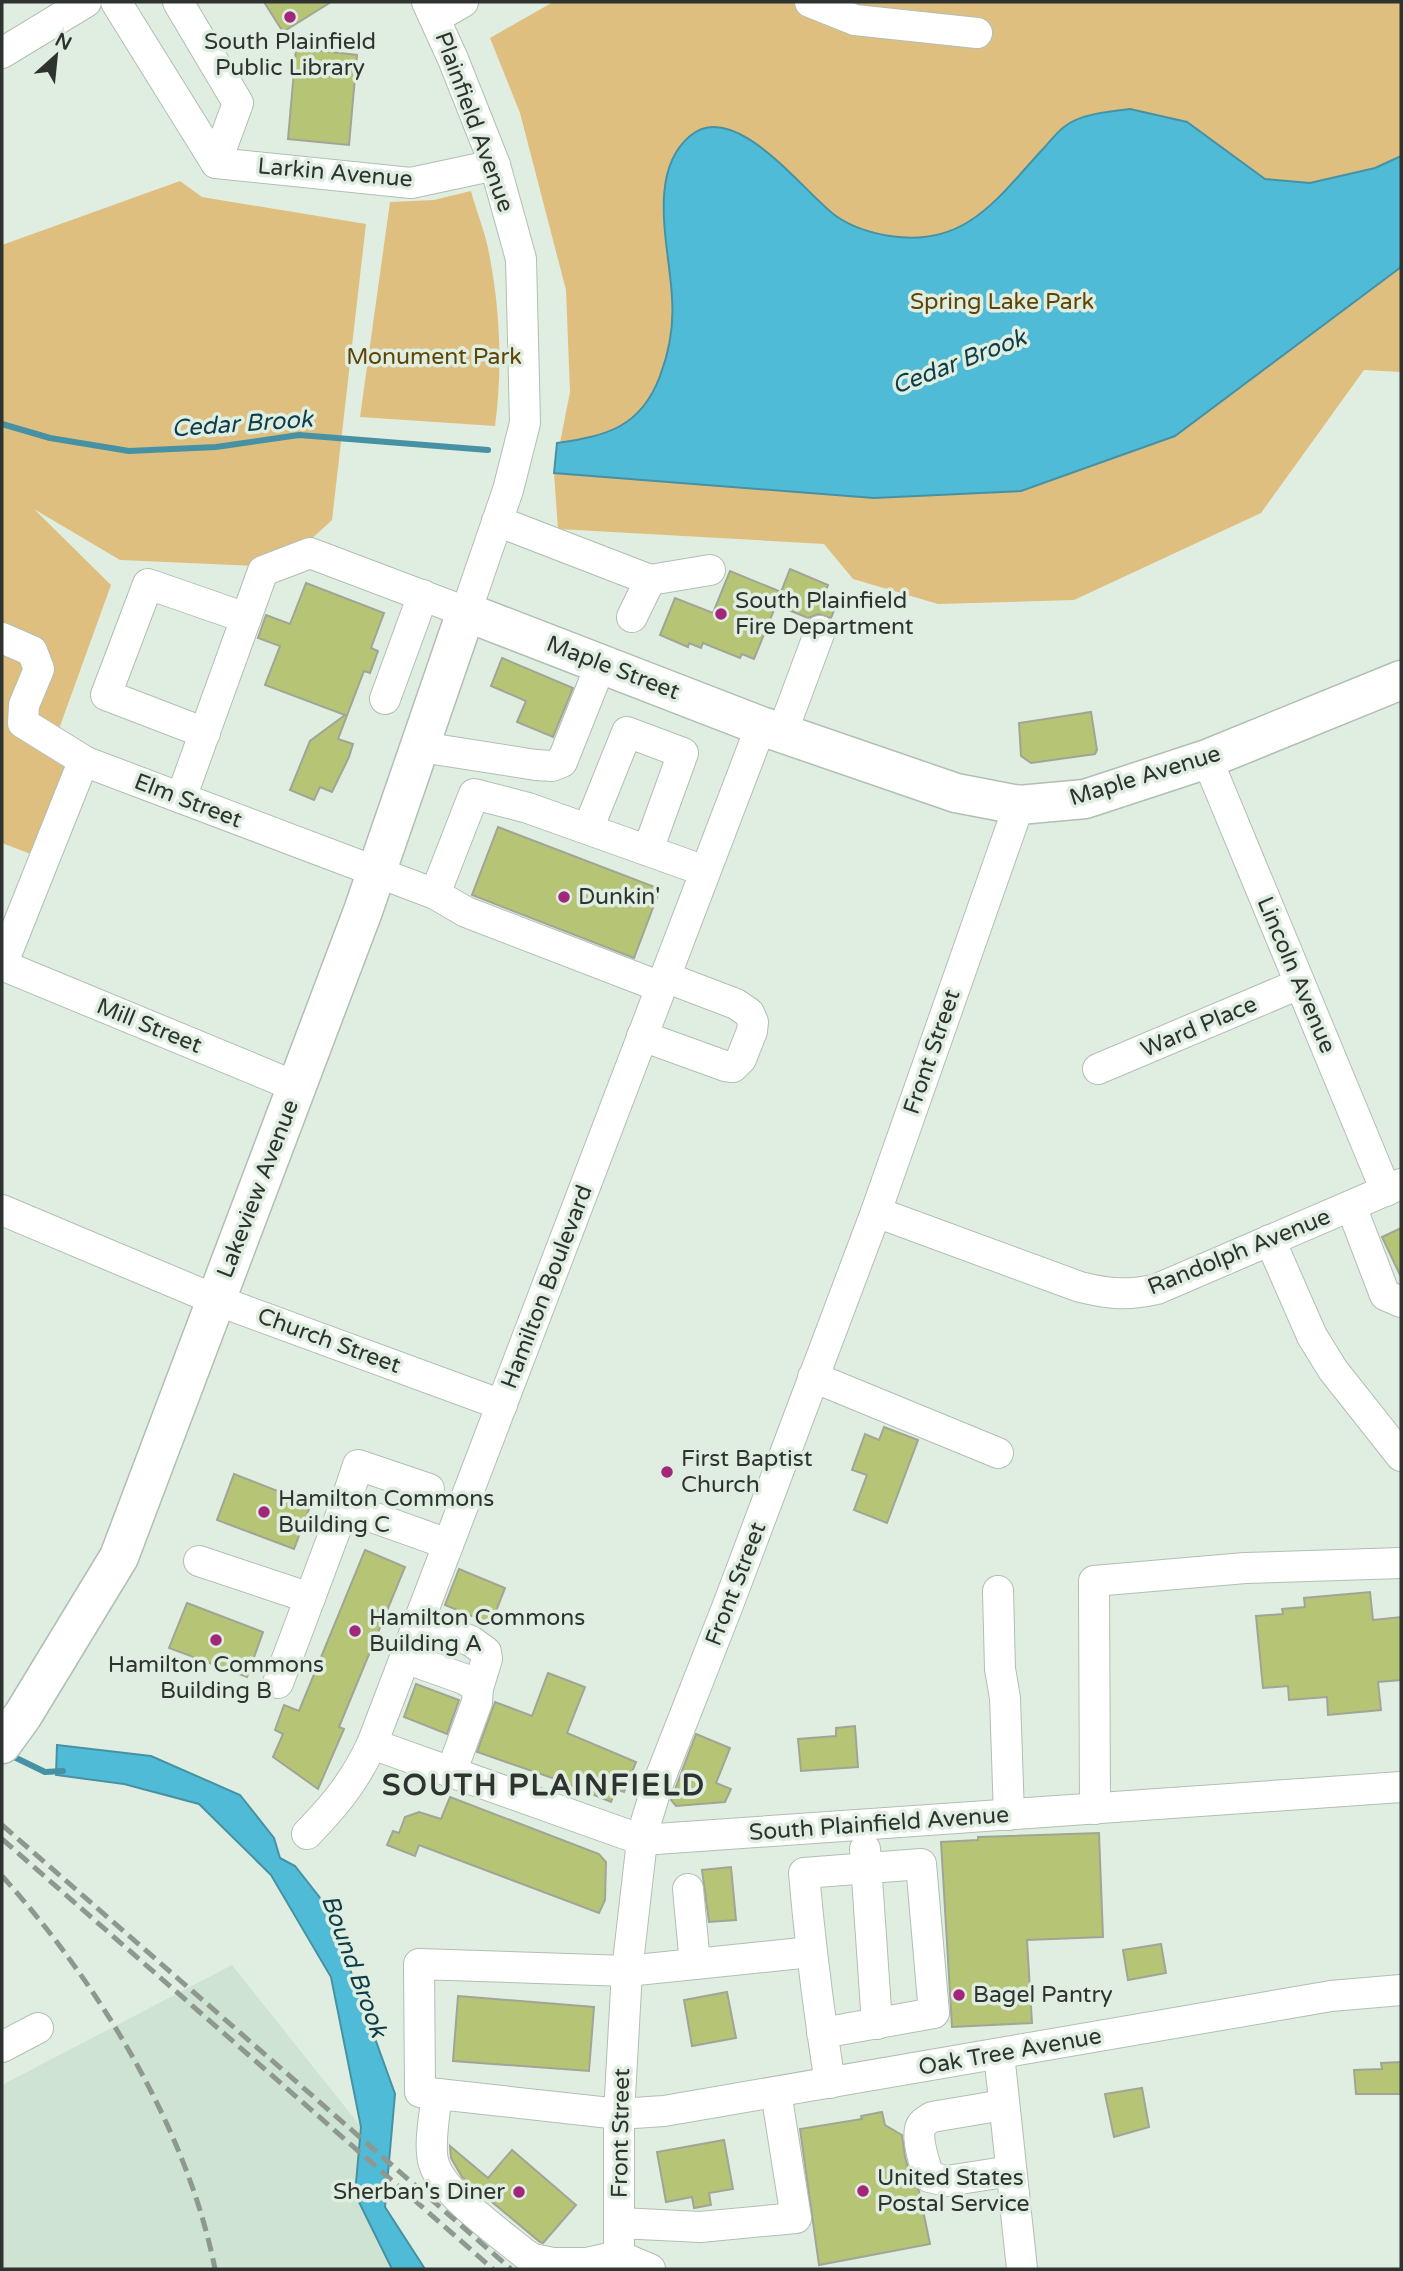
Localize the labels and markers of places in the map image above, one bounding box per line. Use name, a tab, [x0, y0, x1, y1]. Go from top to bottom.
marker: South Plainfield Public Library	[282, 9, 298, 25]
place label: South Plainfield Public Library	[204, 28, 376, 82]
place label: South Plainfield Fire Department	[735, 587, 914, 641]
marker: South Plainfield Fire Department	[713, 606, 729, 622]
place label: Dunkin'	[578, 883, 660, 911]
marker: Dunkin'	[556, 889, 572, 905]
place label: First Baptist Church	[681, 1445, 813, 1499]
marker: First Baptist Church	[659, 1464, 675, 1480]
place label: Hamilton Commons Building C	[278, 1485, 494, 1539]
marker: Hamilton Commons Building C	[256, 1504, 272, 1520]
place label: Hamilton Commons Building A	[369, 1604, 585, 1658]
marker: Hamilton Commons Building A	[347, 1623, 363, 1639]
marker: Hamilton Commons Building B	[208, 1632, 224, 1648]
place label: Hamilton Commons Building B	[108, 1651, 324, 1705]
place label: Bagel Pantry	[973, 1981, 1113, 2009]
marker: Bagel Pantry	[951, 1987, 967, 2003]
place label: United States Postal Service	[877, 2164, 1030, 2218]
place label: Sherban's Diner	[333, 2178, 505, 2206]
marker: United States Postal Service	[855, 2183, 871, 2199]
marker: Sherban's Diner	[511, 2184, 527, 2200]

